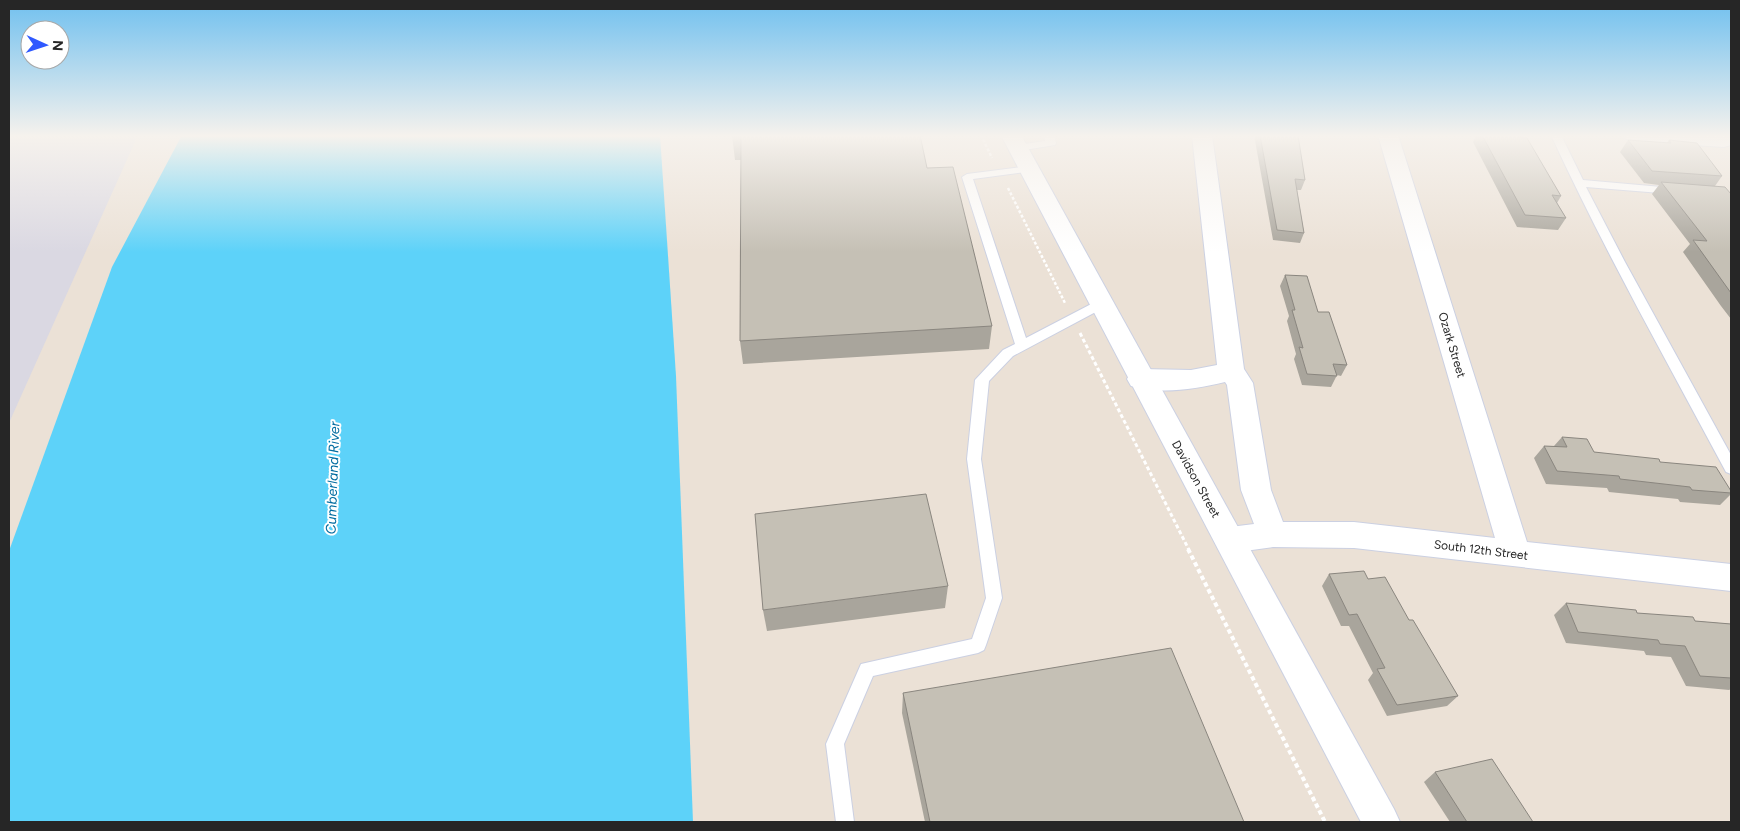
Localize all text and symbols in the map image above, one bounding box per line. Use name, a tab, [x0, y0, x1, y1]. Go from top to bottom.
north arrow	[20, 20, 70, 70]
text: N	[49, 40, 66, 52]
street label: Ozark Street	[1435, 311, 1469, 380]
water label: Cumberland River	[323, 420, 344, 535]
street label: Davidson Street	[1169, 438, 1223, 520]
street label: South 12th Street	[1433, 537, 1529, 563]

